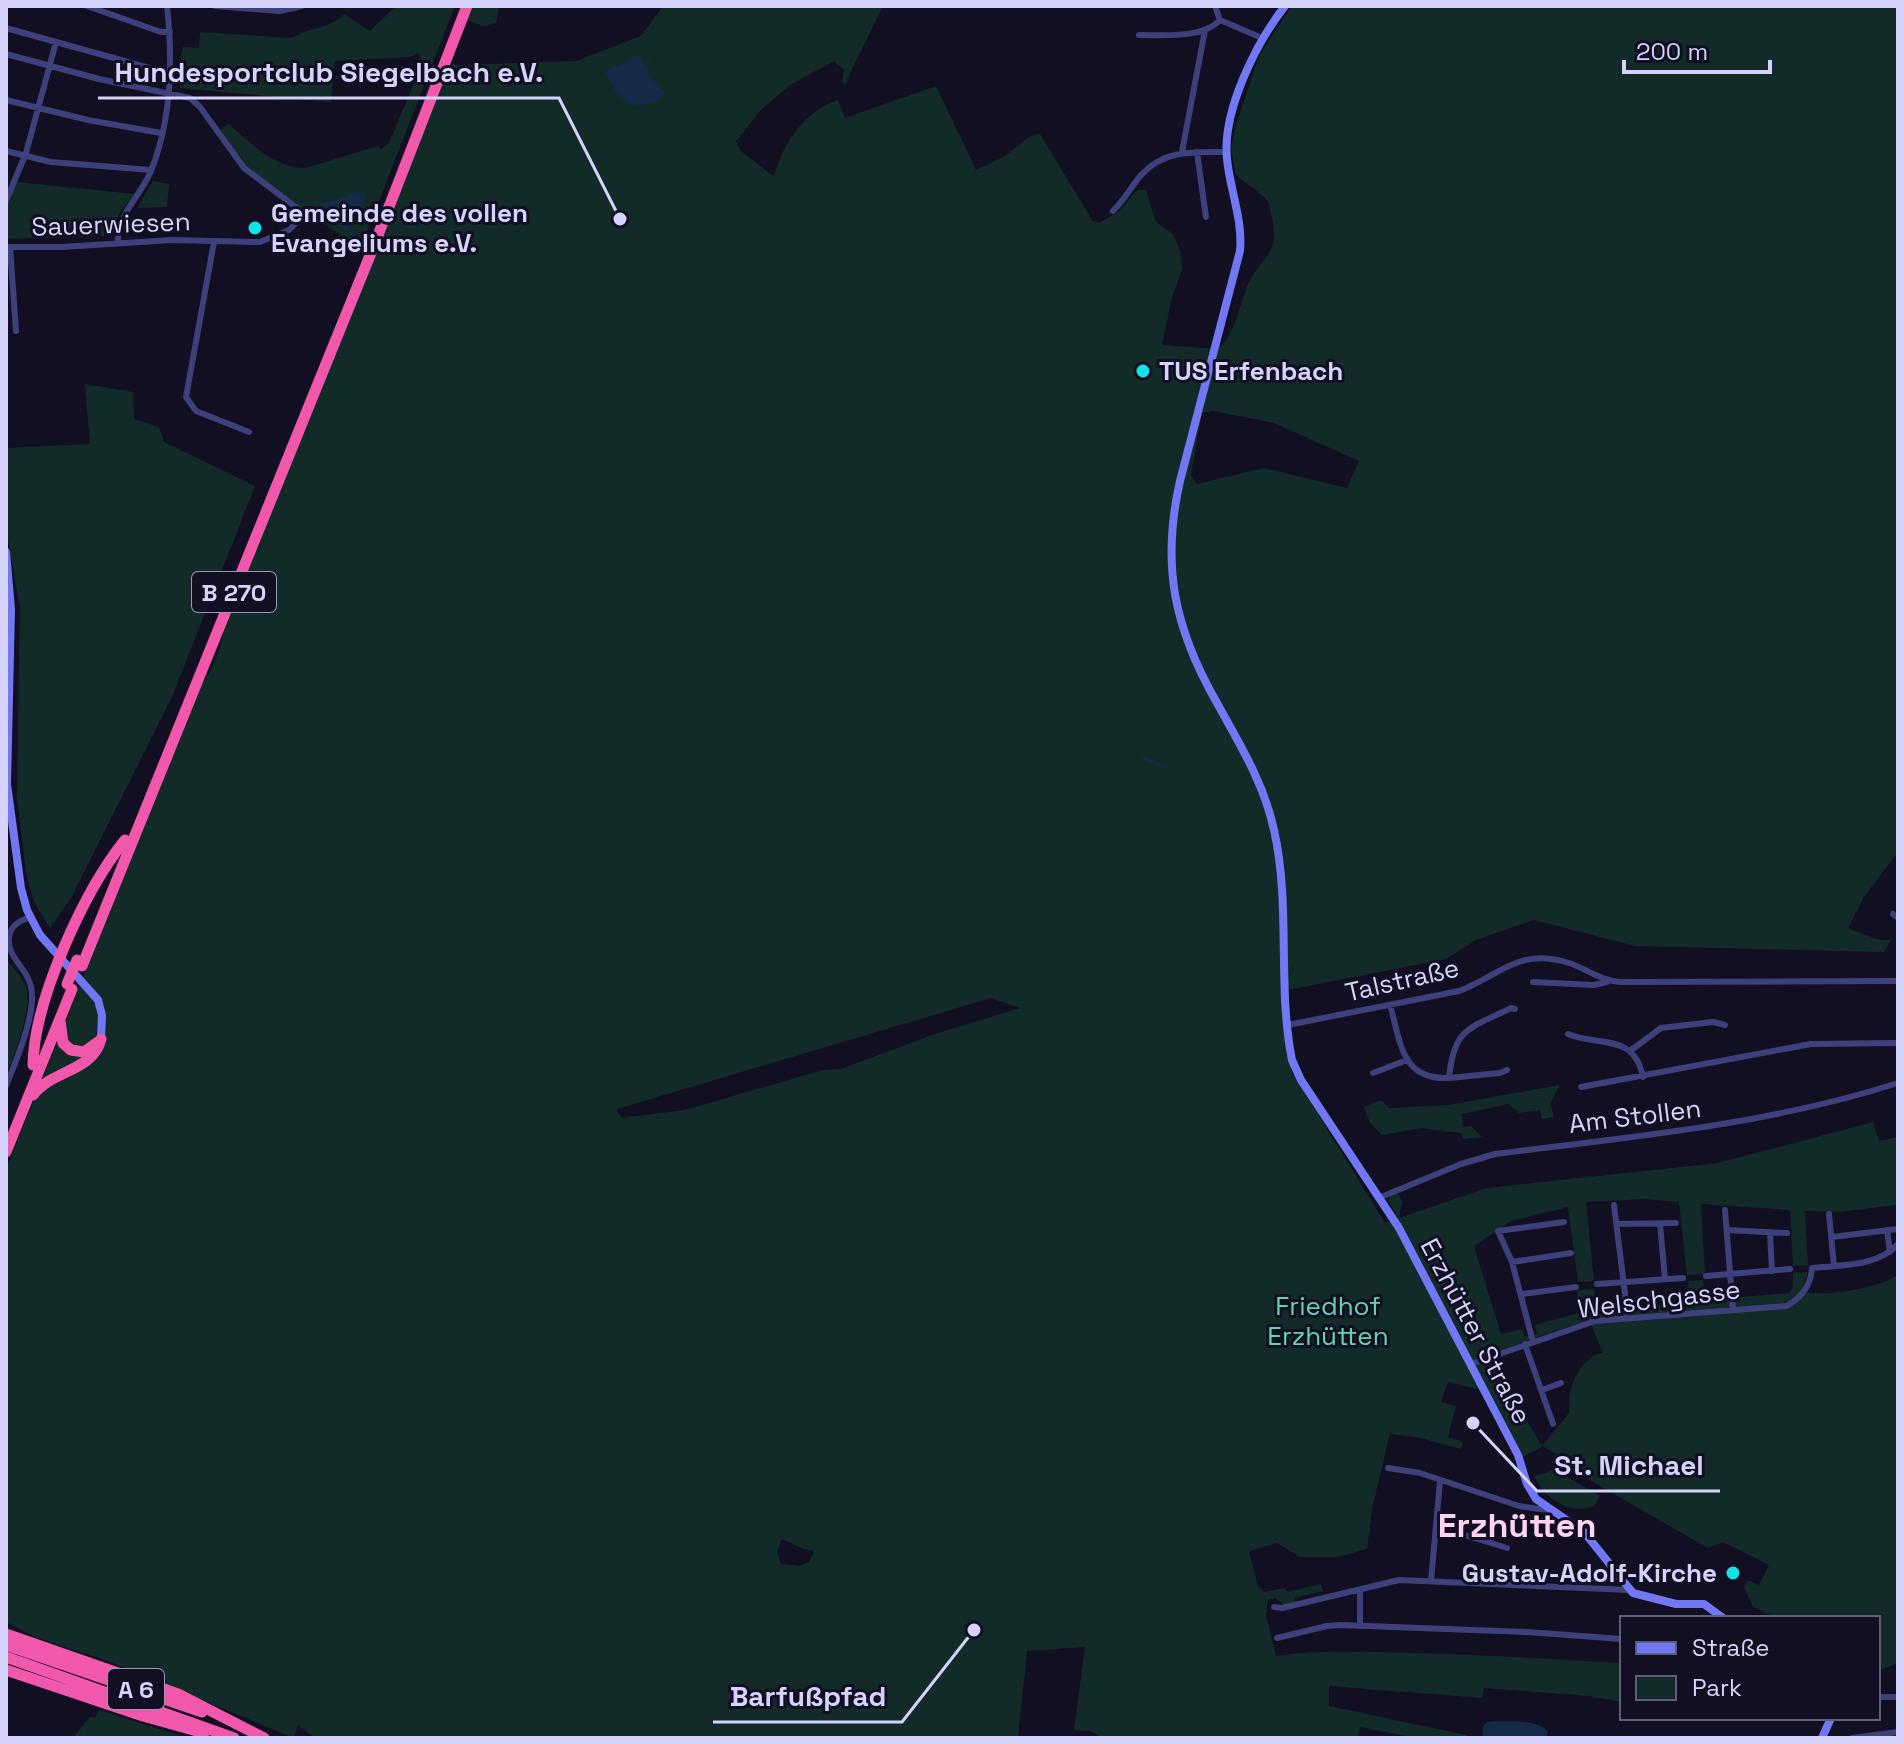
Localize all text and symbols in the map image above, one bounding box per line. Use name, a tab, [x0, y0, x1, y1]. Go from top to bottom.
scale bar	[1624, 24, 1770, 74]
text: 200 m	[1636, 36, 1708, 67]
callout: Hundesportclub Siegelbach e.V.	[98, 46, 559, 98]
text: Hundesportclub Siegelbach e.V.	[115, 54, 543, 90]
place label: Gemeinde des vollen Evangeliums e.V.	[271, 196, 528, 260]
street label: Sauerwiesen	[31, 204, 191, 244]
marker: Gemeinde des vollen Evangeliums e.V.	[246, 219, 264, 237]
place label: TUS Erfenbach	[1159, 354, 1343, 388]
marker: TUS Erfenbach	[1134, 362, 1152, 380]
road number: B 270	[192, 572, 276, 612]
street label: Talstraße	[1342, 950, 1462, 1010]
street label: Am Stollen	[1567, 1091, 1703, 1141]
street label: Erzhütter Straße	[1413, 1232, 1539, 1430]
street label: Welschgasse	[1576, 1272, 1742, 1326]
park label: Friedhof Erzhütten	[1267, 1289, 1389, 1353]
callout: St. Michael	[1537, 1439, 1720, 1491]
text: St. Michael	[1554, 1447, 1704, 1483]
district label: Erzhütten	[1438, 1504, 1596, 1547]
place label: Gustav-Adolf-Kirche	[1462, 1556, 1717, 1590]
marker: Gustav-Adolf-Kirche	[1724, 1564, 1742, 1582]
legend	[1620, 1616, 1880, 1720]
text: Straße	[1692, 1632, 1769, 1663]
road number: A 6	[108, 1669, 164, 1709]
callout: Barfußpfad	[713, 1670, 902, 1722]
text: Park	[1692, 1672, 1742, 1703]
text: Barfußpfad	[730, 1678, 886, 1714]

